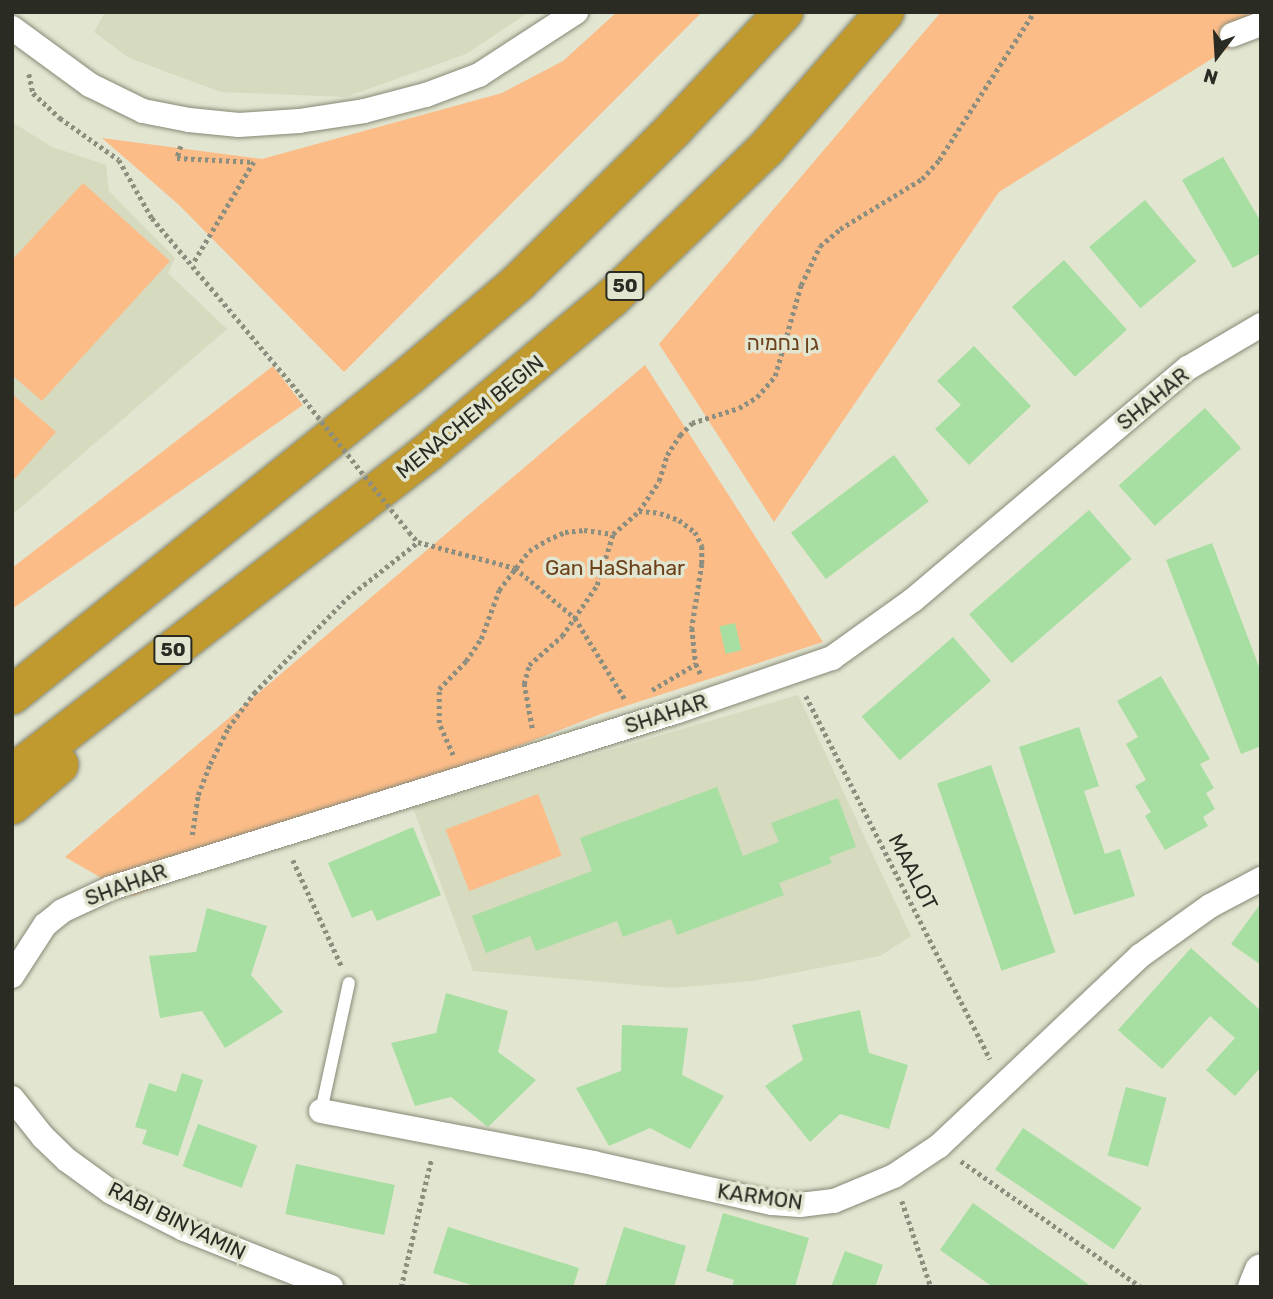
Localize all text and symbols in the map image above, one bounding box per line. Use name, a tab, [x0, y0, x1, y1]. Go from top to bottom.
north arrow	[1182, 21, 1252, 91]
text: N	[1201, 64, 1221, 90]
road number: 50	[604, 270, 646, 302]
park label: גן נחמיה	[747, 330, 819, 356]
street label: MENACHEM BEGIN	[391, 350, 549, 484]
street label: SHAHAR	[1112, 362, 1194, 436]
park label: Gan HaShahar	[545, 555, 685, 581]
road number: 50	[152, 635, 194, 666]
street label: SHAHAR	[622, 689, 710, 739]
street label: MAALOT	[883, 830, 943, 914]
street label: SHAHAR	[82, 859, 170, 911]
street label: RABI BINYAMIN	[104, 1177, 250, 1265]
street label: KARMON	[716, 1179, 804, 1215]

